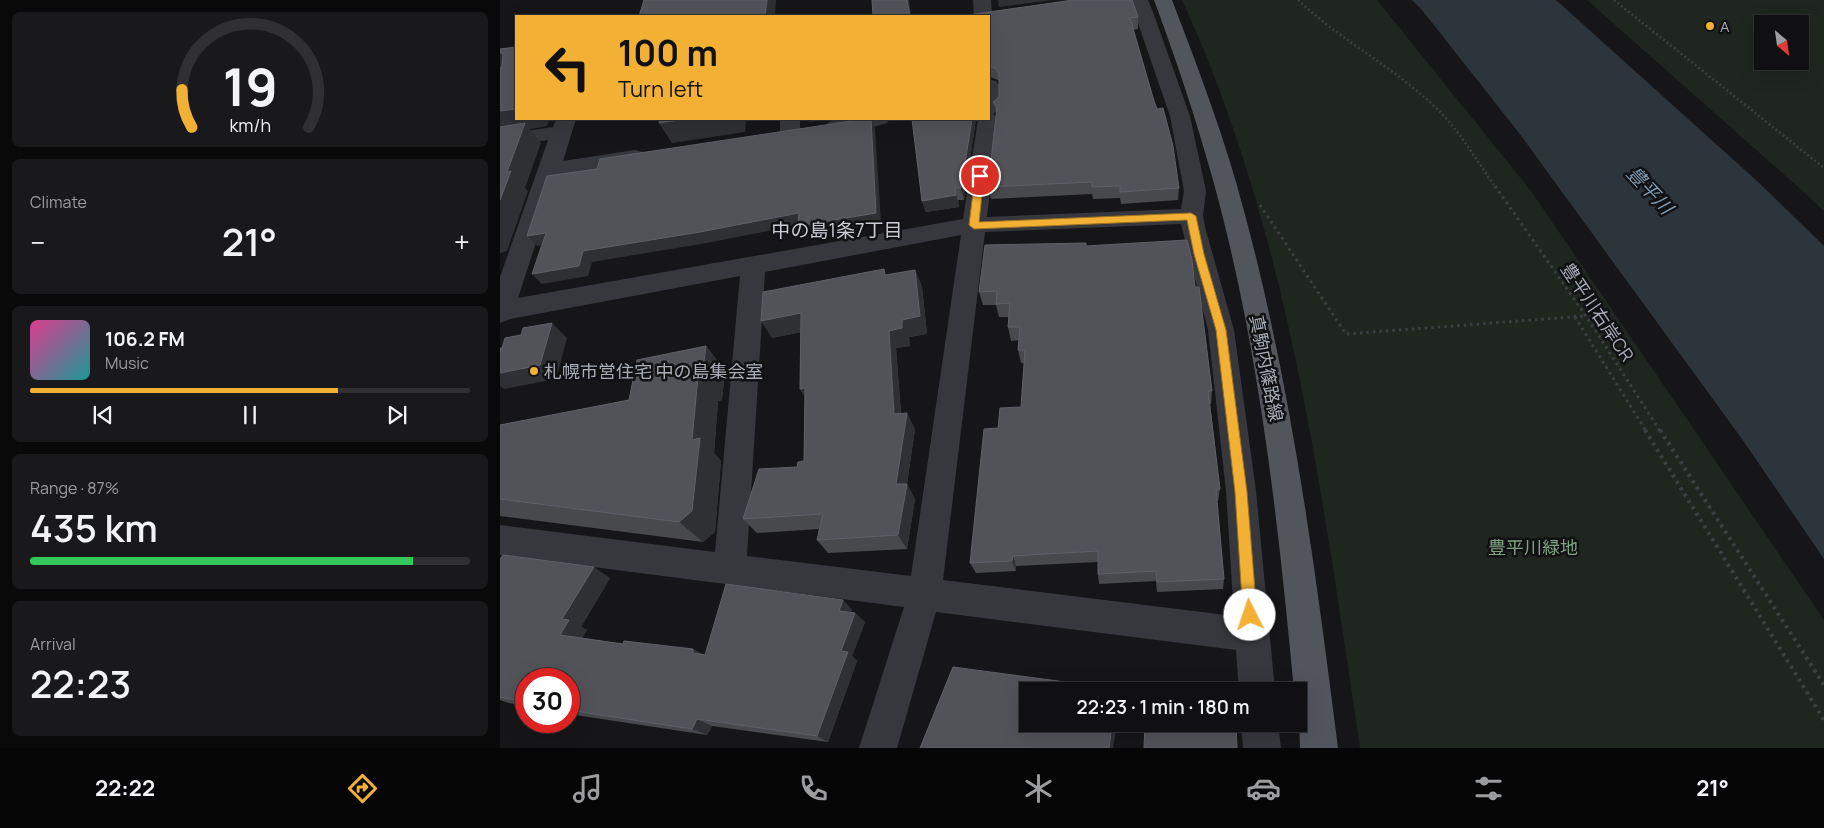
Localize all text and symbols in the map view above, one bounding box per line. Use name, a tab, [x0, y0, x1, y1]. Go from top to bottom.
north arrow	[1754, 15, 1809, 70]
map controls	[1754, 15, 1809, 70]
place label: A	[1720, 16, 1730, 37]
marker: A	[1704, 20, 1716, 32]
text: 100 m	[618, 29, 718, 77]
icon: left	[535, 35, 600, 100]
text: 19	[222, 51, 278, 122]
text: Turn left	[618, 74, 703, 104]
text: km/h	[229, 113, 271, 137]
pin	[959, 155, 1001, 197]
water label: 豊平川	[1621, 160, 1680, 221]
icon: arrive	[966, 162, 994, 190]
text: Climate	[30, 191, 87, 213]
text: 21°	[222, 215, 277, 267]
district label: 中の島1条7丁目	[772, 217, 902, 243]
text: −	[30, 223, 45, 261]
text: +	[454, 223, 470, 261]
street label: 豊平川右岸CR	[1556, 258, 1640, 366]
street label: 真駒内篠路線	[1245, 313, 1289, 423]
text: 106.2 FM	[105, 326, 185, 352]
text: Music	[105, 352, 149, 374]
place label: 札幌市営住宅 中の島集会室	[544, 359, 764, 383]
marker: 札幌市営住宅 中の島集会室	[528, 365, 540, 377]
icon: previous	[89, 401, 117, 429]
icon: pause	[236, 401, 264, 429]
icon: next	[383, 401, 411, 429]
text: Range · 87%	[30, 477, 119, 499]
text: 435 km	[30, 501, 158, 553]
park label: 豊平川緑地	[1488, 535, 1578, 559]
position arrow	[1223, 588, 1275, 640]
text: Arrival	[30, 633, 76, 655]
text: 22:23	[30, 657, 131, 709]
speed limit sign: 30	[515, 668, 580, 733]
text: 22:23 · 1 min · 180 m	[1077, 694, 1249, 720]
icon: directions	[345, 771, 380, 806]
icon: music	[570, 771, 605, 806]
icon: phone	[796, 771, 831, 806]
icon: climate	[1021, 771, 1056, 806]
icon: car	[1246, 771, 1281, 806]
icon: filters	[1471, 771, 1506, 806]
text: 22:22	[95, 773, 155, 803]
text: 21°	[1696, 773, 1729, 803]

